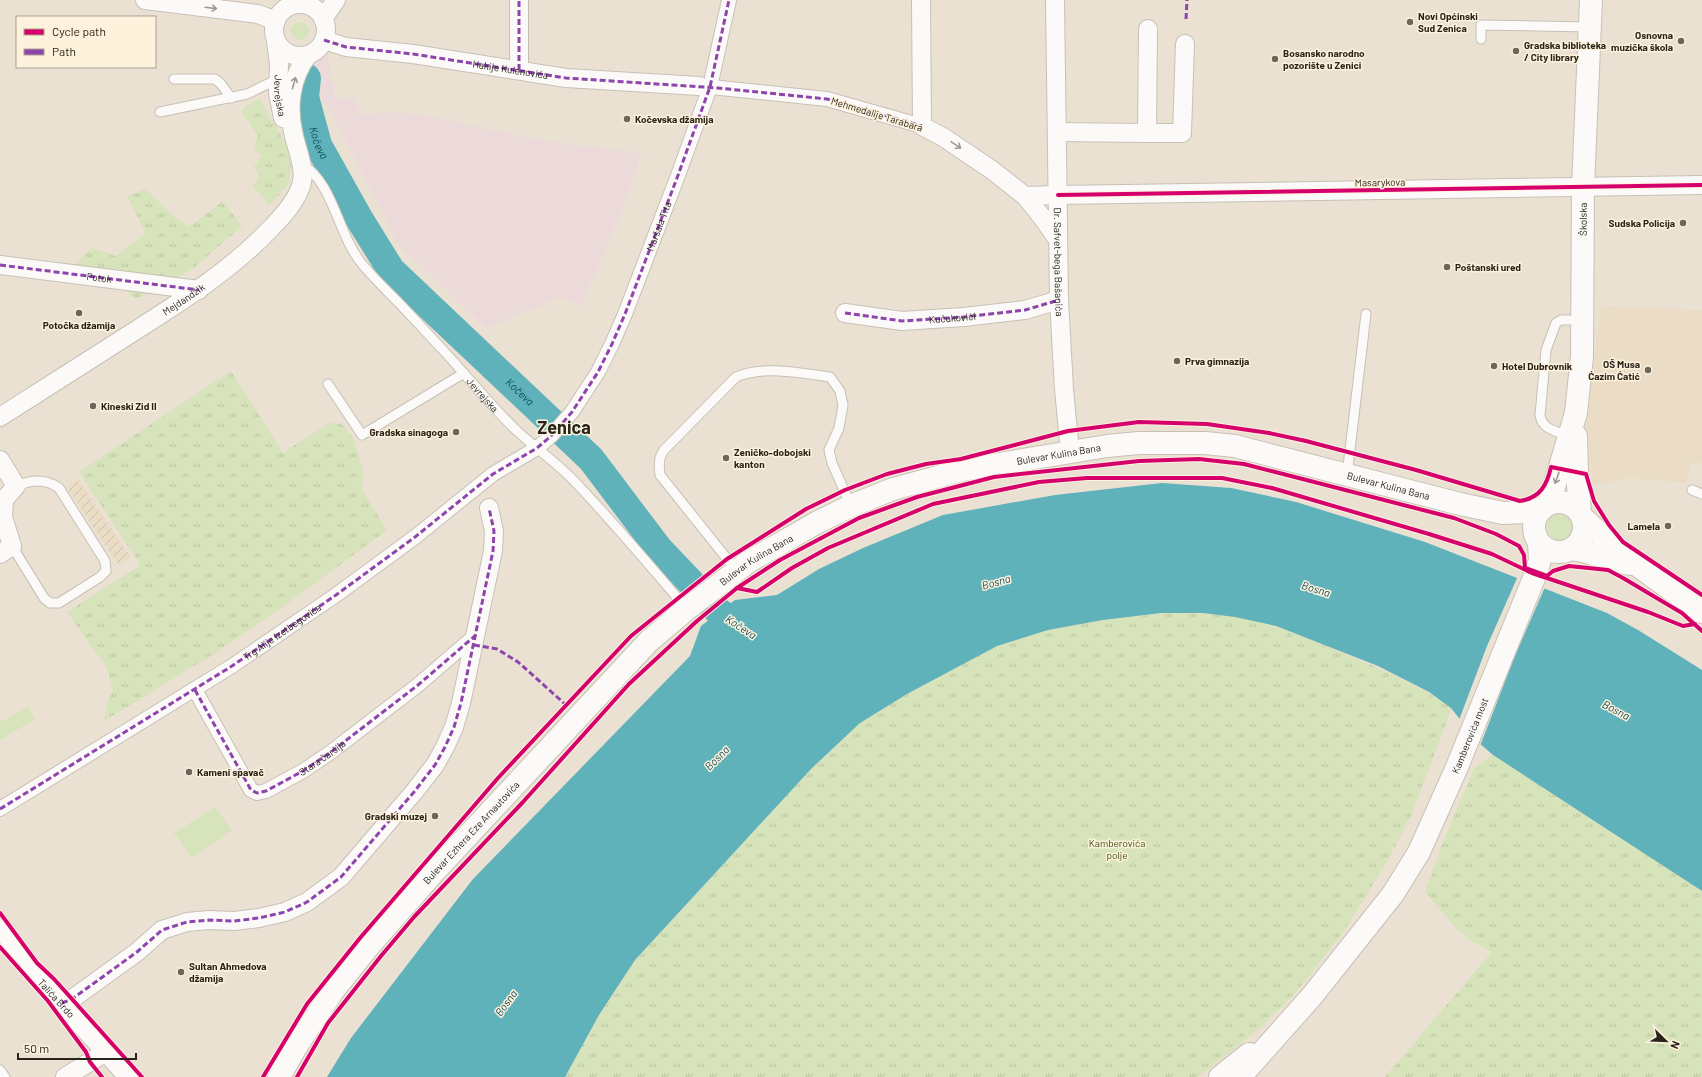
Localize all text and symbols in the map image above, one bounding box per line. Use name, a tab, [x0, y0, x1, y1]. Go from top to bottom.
one-way arrow	[204, 4, 217, 12]
place label: Novi Općinski Sud Zenica	[1418, 10, 1478, 34]
legend	[16, 16, 156, 68]
marker: Novi Općinski Sud Zenica	[1405, 17, 1415, 27]
text: Cycle path	[52, 24, 106, 38]
place label: Osnovna muzička škola	[1611, 29, 1673, 53]
marker: Osnovna muzička škola	[1676, 36, 1686, 46]
place label: Gradska biblioteka / City library	[1524, 39, 1606, 63]
text: Path	[52, 44, 76, 58]
marker: Gradska biblioteka / City library	[1511, 46, 1521, 56]
place label: Bosansko narodno pozorište u Zenici	[1283, 47, 1365, 71]
marker: Bosansko narodno pozorište u Zenici	[1270, 54, 1280, 64]
street label: Hakije Kulenovića	[472, 57, 549, 81]
street label: Jevrejska	[272, 75, 289, 117]
one-way arrow	[291, 77, 298, 90]
street label: Mehmedalije Tarabara	[830, 94, 924, 134]
place label: Kočevska džamija	[635, 113, 713, 125]
marker: Kočevska džamija	[622, 114, 632, 124]
water label: Kočeva	[307, 125, 332, 161]
one-way arrow	[950, 141, 961, 149]
street label: Masarykova	[1355, 176, 1405, 188]
street label: Maršala Tita	[644, 200, 674, 253]
street label: Školska	[1577, 203, 1589, 236]
street label: Dr. Safvet-bega Bašagića	[1052, 207, 1066, 317]
place label: Sudska Policija	[1609, 217, 1675, 229]
marker: Sudska Policija	[1678, 218, 1688, 228]
place label: Poštanski ured	[1455, 261, 1521, 273]
marker: Poštanski ured	[1442, 262, 1452, 272]
street label: Potok	[86, 270, 112, 285]
street label: Mejdandžik	[160, 281, 207, 318]
marker: Potočka džamija	[74, 308, 84, 318]
street label: Kučukovići	[928, 310, 977, 325]
place label: Potočka džamija	[43, 319, 115, 331]
place label: Prva gimnazija	[1185, 355, 1249, 367]
marker: Prva gimnazija	[1172, 356, 1182, 366]
place label: OŠ Musa Ćazim Ćatić	[1588, 358, 1641, 382]
place label: Hotel Dubrovnik	[1502, 360, 1573, 372]
marker: Hotel Dubrovnik	[1489, 361, 1499, 371]
marker: OŠ Musa Ćazim Ćatić	[1643, 365, 1653, 375]
street label: Jevrejska	[464, 375, 501, 414]
water label: Kočeva	[503, 375, 537, 408]
place label: Kineski Zid II	[101, 400, 157, 412]
marker: Kineski Zid II	[88, 401, 98, 411]
district label: Zenica	[537, 416, 591, 438]
place label: Gradska sinagoga	[369, 426, 448, 438]
marker: Gradska sinagoga	[451, 427, 461, 437]
street label: Bulevar Kulina Bana	[1016, 441, 1102, 467]
place label: Zeničko-dobojski kanton	[734, 446, 811, 470]
marker: Zeničko-dobojski kanton	[721, 453, 731, 463]
street label: Bulevar Kulina Bana	[1346, 469, 1431, 502]
one-way arrow	[1553, 471, 1560, 484]
place label: Lamela	[1628, 520, 1660, 532]
marker: Lamela	[1663, 521, 1673, 531]
street label: Bulevar Kulina Bana	[717, 532, 795, 588]
water label: Bosna	[980, 571, 1012, 592]
water label: Bosna	[1300, 578, 1332, 599]
street label: Trg Alije Izetbegovića	[241, 601, 323, 663]
water label: Kočeva	[724, 612, 759, 641]
street label: Kamberovića most	[1449, 696, 1491, 775]
water label: Bosna	[1600, 697, 1632, 722]
street label: Stara čaršija	[297, 737, 348, 778]
water label: Bosna	[702, 743, 732, 773]
place label: Kameni spavač	[197, 766, 264, 778]
marker: Kameni spavač	[184, 767, 194, 777]
street label: Bulevar Ezhera Eze Arnautovića	[420, 778, 522, 886]
place label: Gradski muzej	[365, 810, 427, 822]
marker: Gradski muzej	[430, 811, 440, 821]
park label: Kamberovića polje	[1089, 837, 1145, 861]
place label: Sultan Ahmedova džamija	[189, 960, 267, 984]
marker: Sultan Ahmedova džamija	[176, 967, 186, 977]
street label: Talića Brdo	[36, 976, 77, 1020]
water label: Bosna	[492, 987, 520, 1018]
north arrow	[1646, 1021, 1686, 1061]
scale bar	[18, 1035, 136, 1061]
text: N	[1668, 1039, 1683, 1051]
text: 50 m	[24, 1041, 49, 1055]

